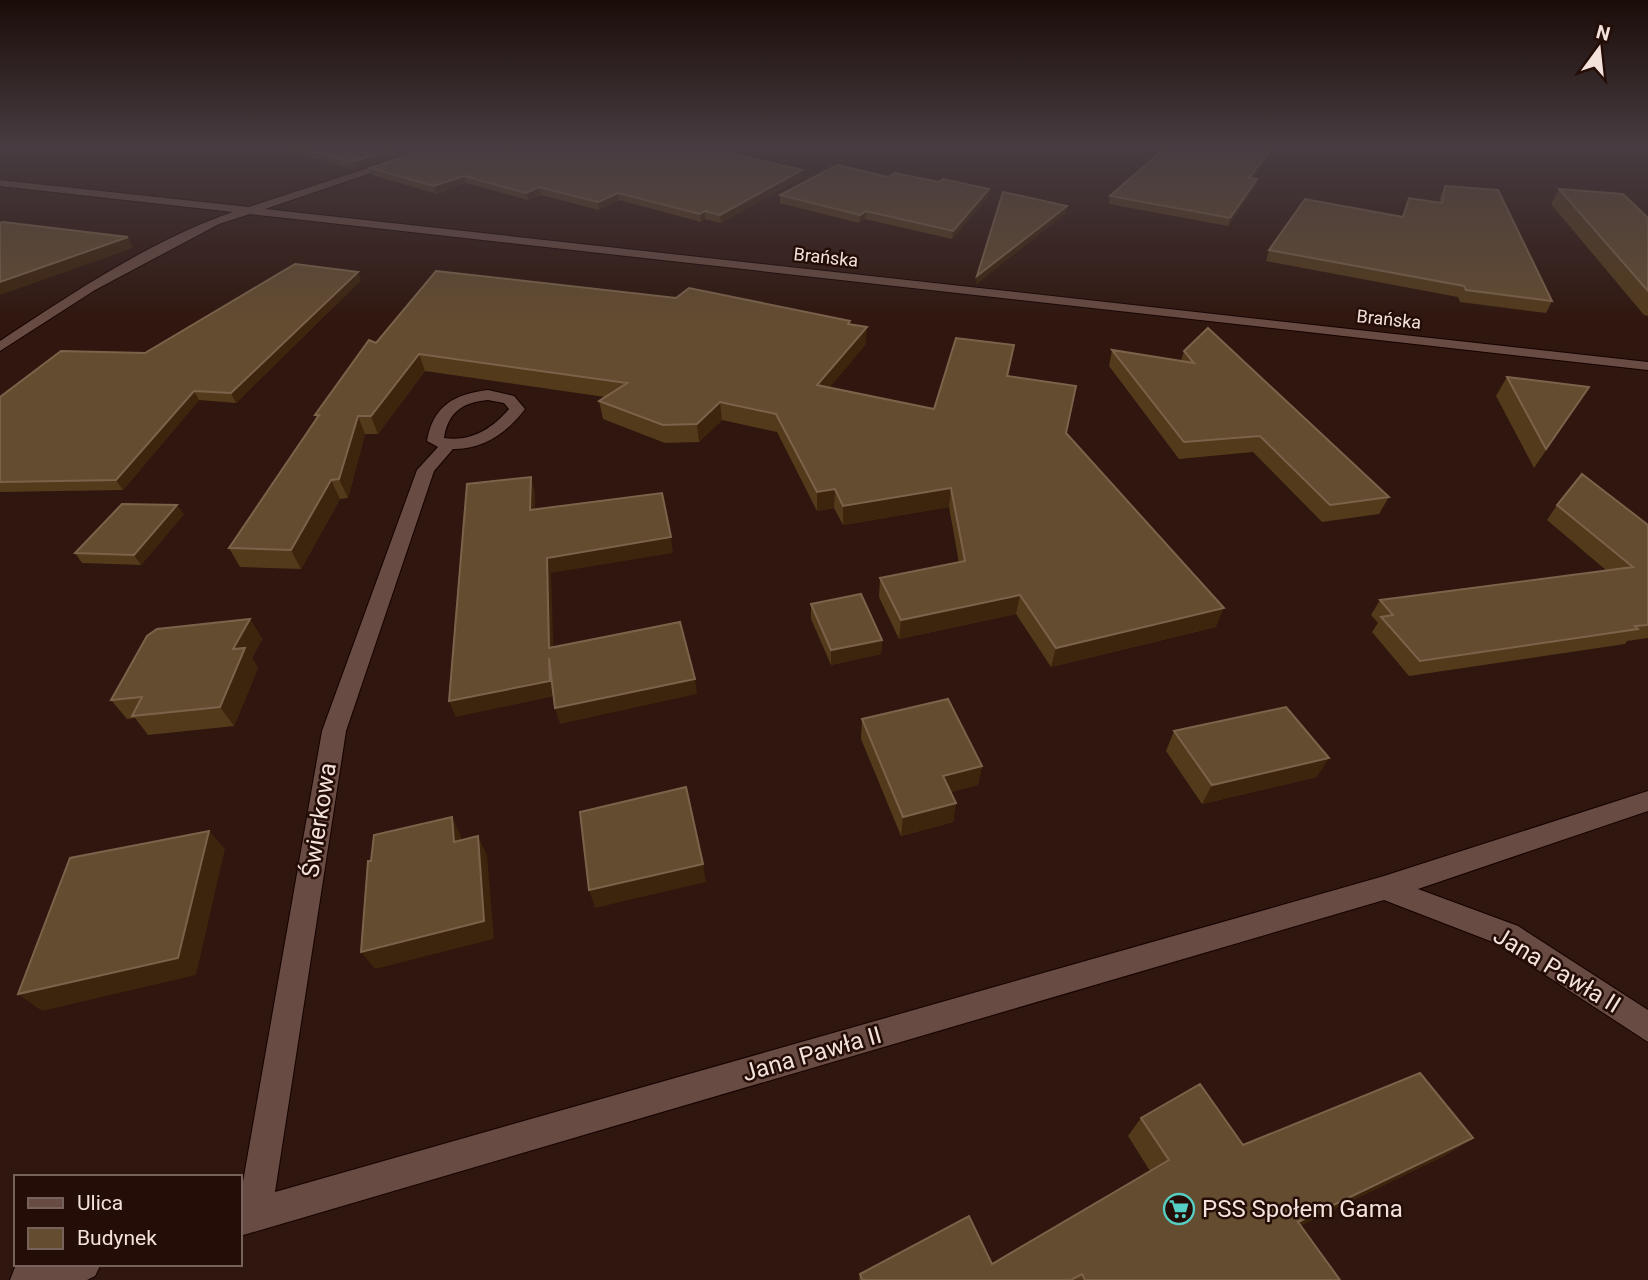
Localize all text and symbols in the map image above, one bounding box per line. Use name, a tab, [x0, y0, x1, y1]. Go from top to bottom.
north arrow	[1564, 14, 1634, 84]
text: N	[1594, 20, 1613, 46]
street label: Brańska	[793, 243, 859, 271]
street label: Brańska	[1356, 305, 1422, 333]
street label: Świerkowa	[296, 761, 342, 879]
street label: Jana Pawła II	[1488, 921, 1626, 1019]
street label: Jana Pawła II	[739, 1021, 885, 1087]
legend	[14, 1175, 242, 1266]
text: Ulica	[77, 1191, 123, 1215]
supermarket icon: PSS Społem Gama	[1162, 1192, 1196, 1226]
place label: PSS Społem Gama	[1202, 1195, 1403, 1223]
text: Budynek	[77, 1226, 157, 1250]

